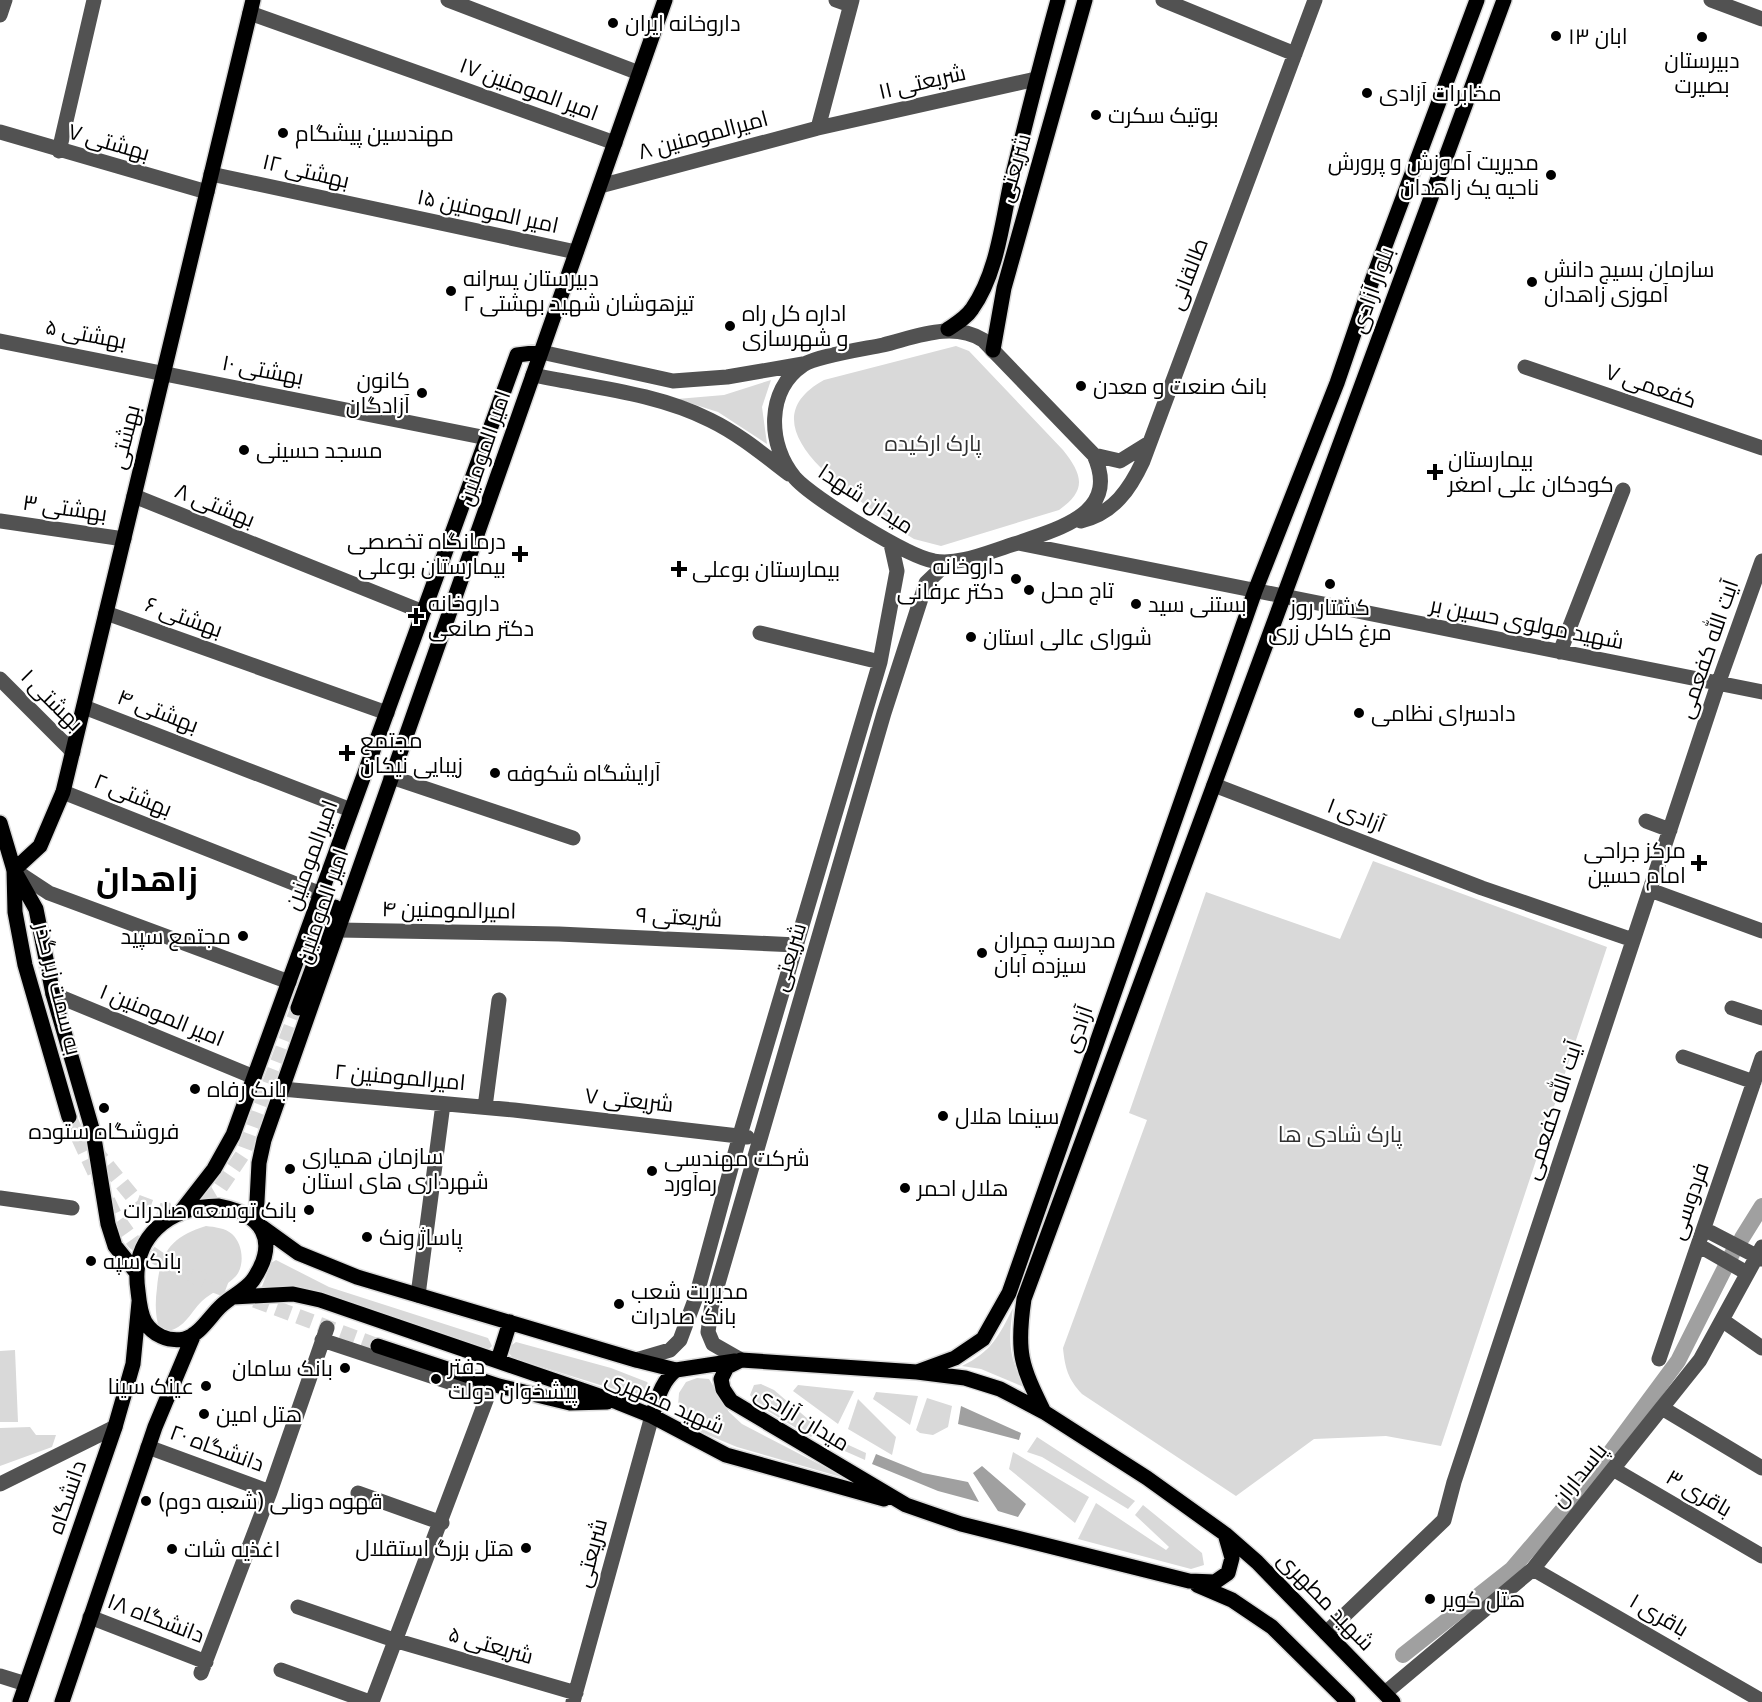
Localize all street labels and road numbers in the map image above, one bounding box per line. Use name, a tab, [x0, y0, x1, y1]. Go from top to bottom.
street label: امیر المومنین ۱۷	[456, 51, 602, 127]
street label: شریعتی ۱۱	[876, 59, 968, 105]
street label: امیرالمومنین ۸	[635, 105, 771, 165]
street label: بهشتی ۷	[65, 117, 153, 167]
street label: شریعتی	[991, 131, 1037, 205]
street label: بهشتی ۱۲	[260, 148, 352, 194]
street label: امیر المومنین ۱۵	[415, 183, 561, 239]
street label: طالقانی	[1162, 234, 1214, 314]
street label: بلوار آزادی	[1344, 243, 1400, 337]
street label: بهشتی ۵	[43, 313, 129, 355]
street label: بهشتی ۱۰	[220, 349, 306, 391]
street label: کفعمی ۷	[1602, 358, 1700, 414]
street label: امیر المومنین	[452, 387, 516, 509]
street label: بهشتی	[104, 402, 146, 472]
street label: میدان شهدا	[813, 458, 919, 540]
street label: بهشتی ۸	[171, 477, 259, 533]
street label: بهشتی ۳	[21, 489, 109, 527]
street label: آیت الله کفعمی	[1671, 576, 1744, 722]
street label: بهشتی ۶	[141, 591, 227, 643]
street label: شهید مولوی حسین بر	[1426, 591, 1626, 655]
street label: بهشتی ۱	[15, 663, 89, 737]
street label: بهشتی ۴	[114, 683, 202, 739]
street label: بهشتی ۲	[90, 767, 176, 823]
street label: آزادی ۱	[1323, 792, 1389, 838]
street label: امیرالمومنین	[279, 796, 343, 914]
street label: امیر المومنین	[290, 845, 354, 967]
street label: امیرالمومنین ۴	[381, 895, 517, 925]
street label: شریعتی ۹	[635, 901, 723, 933]
street label: به سمت زیر گذر	[28, 918, 87, 1058]
street label: شریعتی	[766, 919, 812, 995]
street label: امیر المومنین ۱	[96, 978, 228, 1052]
street label: آزادی	[1057, 1002, 1099, 1056]
street label: آیت الله کفعمی	[1517, 1037, 1588, 1183]
street label: امیرالمومنین ۲	[333, 1058, 467, 1096]
street label: شریعتی ۷	[583, 1082, 675, 1118]
street label: فردوسی	[1663, 1159, 1715, 1243]
street label: شهید مطهری	[601, 1364, 729, 1440]
street label: میدان آزادی	[750, 1379, 854, 1457]
street label: دانشگاه ۲۰	[166, 1419, 268, 1477]
street label: پاسداران	[1545, 1437, 1614, 1513]
street label: دانشگاه	[42, 1457, 92, 1537]
street label: باقری ۳	[1661, 1463, 1737, 1523]
street label: شریعتی	[569, 1516, 613, 1590]
street label: شهید مطهری	[1272, 1546, 1380, 1656]
street label: دانشگاه ۱۸	[104, 1587, 208, 1649]
street label: باقری ۱	[1625, 1587, 1693, 1643]
street label: شریعتی ۵	[445, 1620, 537, 1670]

